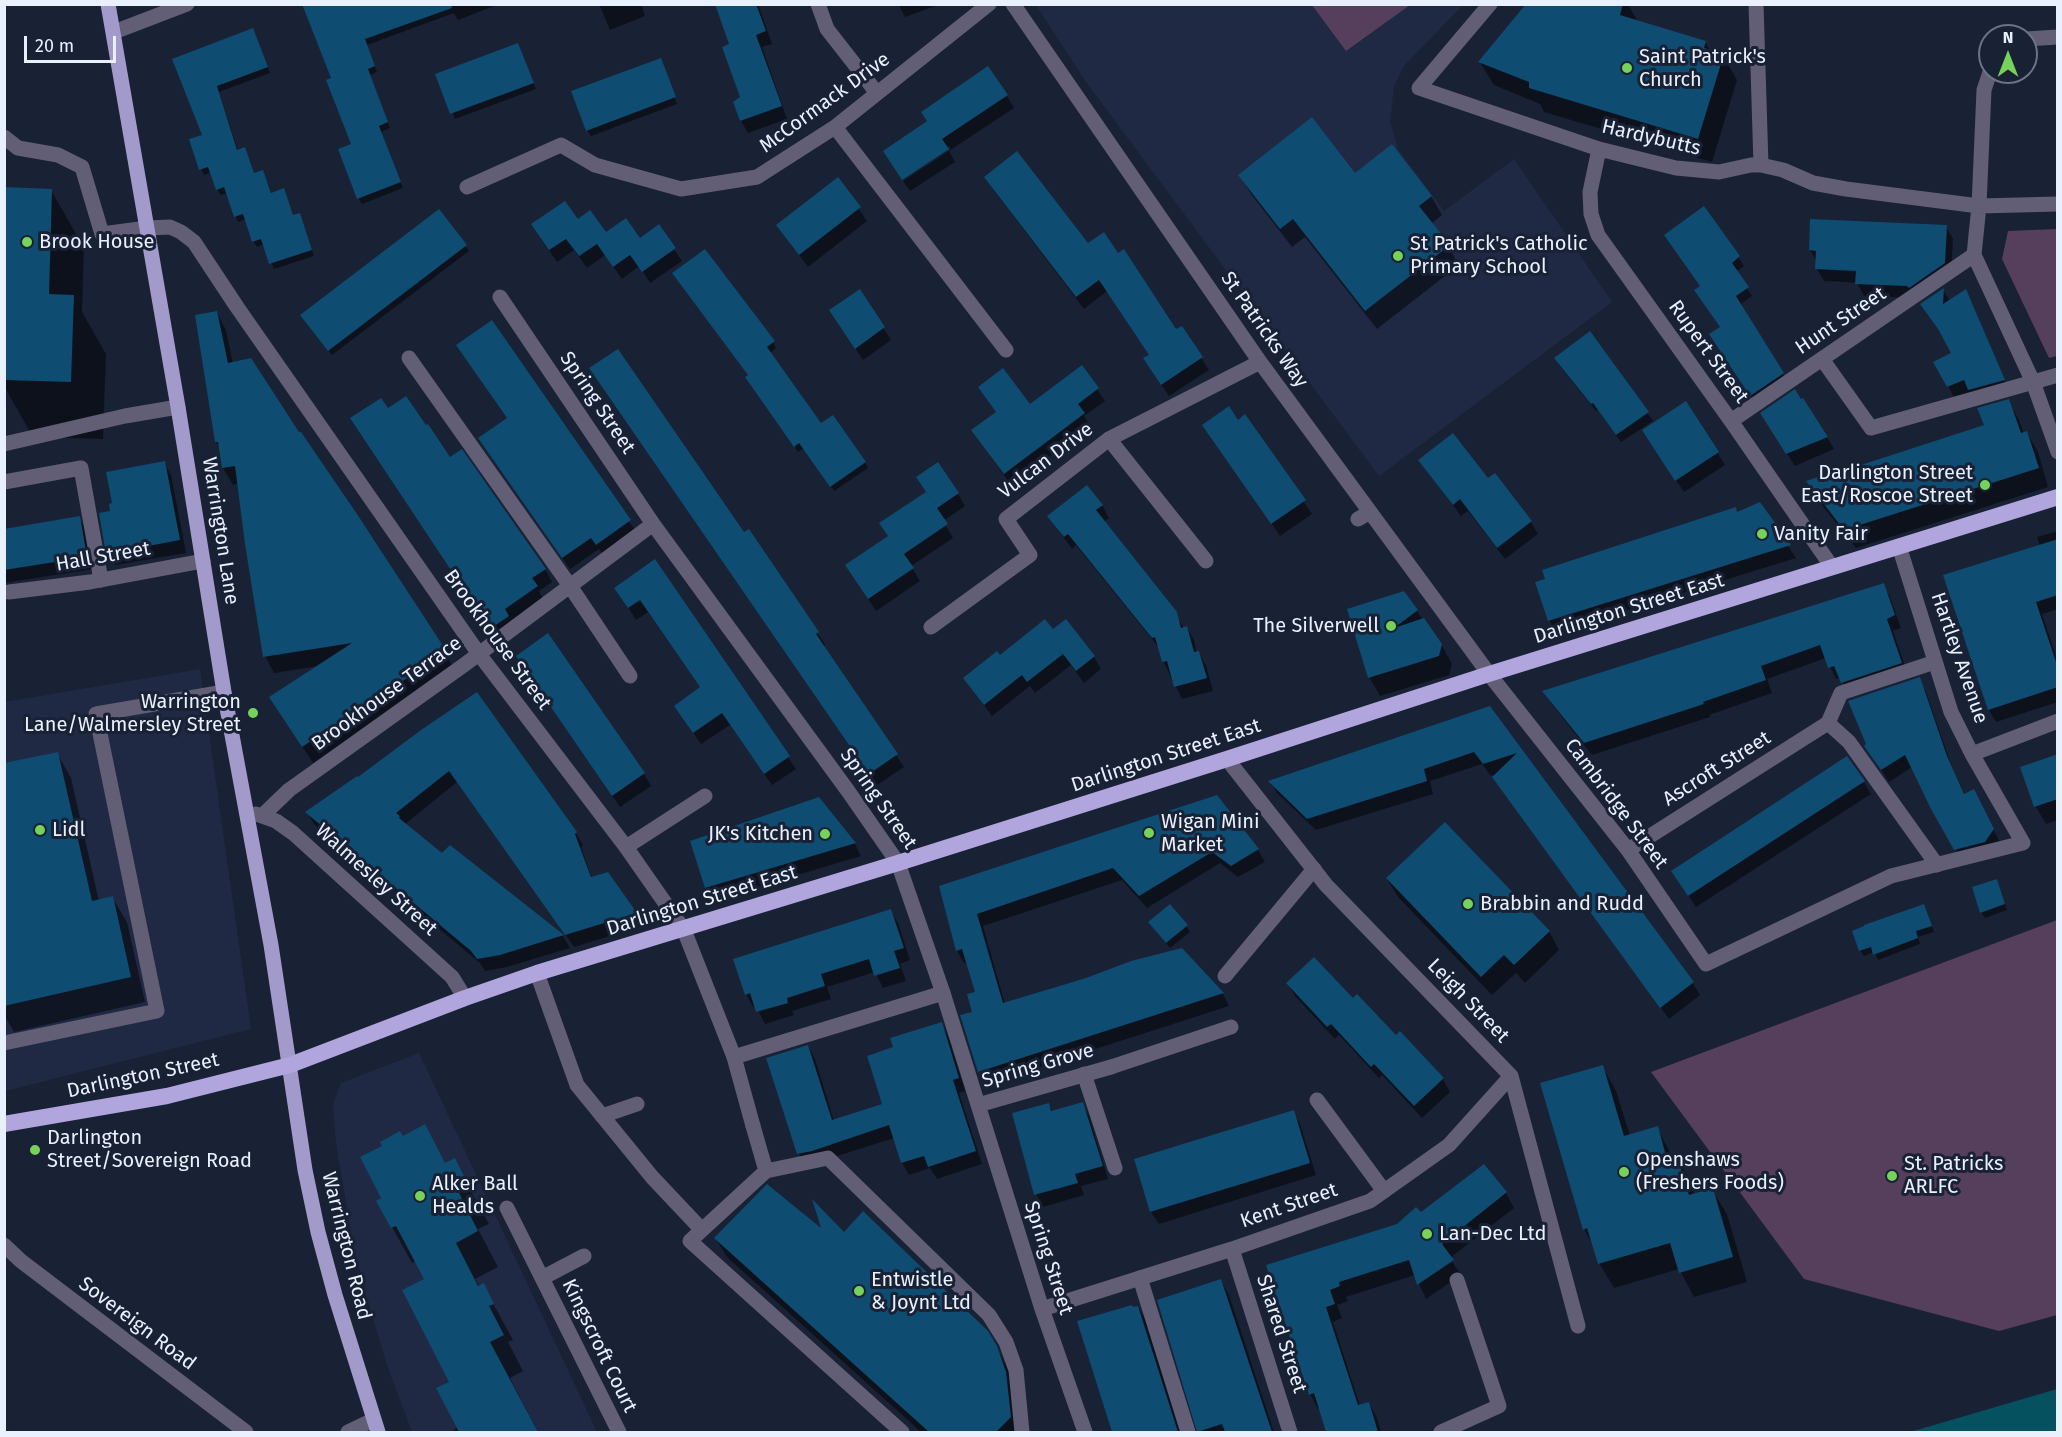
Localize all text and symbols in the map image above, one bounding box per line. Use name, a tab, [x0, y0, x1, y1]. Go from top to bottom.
scale bar	[27, 24, 118, 62]
north arrow	[1978, 24, 2038, 84]
text: N	[2003, 28, 2013, 47]
text: 20 m	[35, 35, 74, 57]
place label: Saint Patrick's Church	[1639, 45, 1766, 92]
street label: McCormack Drive	[755, 48, 895, 158]
marker: Saint Patrick's Church	[1620, 61, 1634, 75]
street label: Hardybutts	[1599, 115, 1703, 161]
place label: Brook House	[39, 230, 154, 254]
place label: St Patrick's Catholic Primary School	[1410, 232, 1588, 279]
marker: Brook House	[20, 235, 34, 249]
marker: St Patrick's Catholic Primary School	[1391, 249, 1405, 263]
street label: St Patricks Way	[1215, 267, 1313, 393]
street label: Hunt Street	[1791, 282, 1891, 360]
street label: Rupert Street	[1663, 296, 1753, 408]
street label: Spring Street	[554, 347, 640, 459]
street label: Vulcan Drive	[994, 418, 1098, 504]
street label: Warrington Lane	[197, 456, 243, 606]
place label: Darlington Street East/Roscoe Street	[1801, 461, 1973, 508]
marker: Darlington Street East/Roscoe Street	[1978, 478, 1992, 492]
place label: Vanity Fair	[1774, 522, 1868, 546]
marker: Vanity Fair	[1755, 527, 1769, 541]
street label: Hall Street	[54, 537, 152, 577]
street label: Brookhouse Street	[438, 565, 556, 715]
street label: Darlington Street East	[1531, 569, 1727, 649]
street label: Hartley Avenue	[1925, 589, 1993, 727]
place label: The Silverwell	[1253, 614, 1379, 638]
marker: The Silverwell	[1384, 619, 1398, 633]
street label: Brookhouse Terrace	[307, 632, 467, 756]
place label: Warrington Lane/Walmersley Street	[24, 690, 241, 737]
marker: Warrington Lane/Walmersley Street	[246, 706, 260, 720]
street label: Darlington Street East	[1068, 714, 1264, 798]
street label: Ascroft Street	[1659, 726, 1775, 812]
street label: Cambridge Street	[1559, 734, 1673, 874]
street label: Spring Street	[834, 744, 922, 854]
place label: Wigan Mini Market	[1161, 810, 1260, 857]
place label: Lidl	[52, 818, 85, 842]
street label: Walmesley Street	[310, 819, 442, 941]
place label: JK's Kitchen	[708, 822, 813, 846]
marker: Lidl	[33, 823, 47, 837]
marker: Wigan Mini Market	[1142, 826, 1156, 840]
marker: JK's Kitchen	[818, 827, 832, 841]
street label: Darlington Street East	[604, 861, 800, 941]
place label: Brabbin and Rudd	[1480, 892, 1644, 916]
marker: Brabbin and Rudd	[1461, 897, 1475, 911]
street label: Leigh Street	[1422, 954, 1514, 1048]
street label: Spring Grove	[979, 1039, 1097, 1093]
street label: Darlington Street	[65, 1048, 221, 1104]
place label: Darlington Street/Sovereign Road	[47, 1126, 252, 1173]
marker: Darlington Street/Sovereign Road	[28, 1143, 42, 1157]
place label: Openshaws (Freshers Foods)	[1636, 1148, 1784, 1195]
place label: St. Patricks ARLFC	[1904, 1152, 2003, 1199]
marker: Openshaws (Freshers Foods)	[1617, 1165, 1631, 1179]
street label: Warrington Road	[316, 1169, 376, 1323]
marker: St. Patricks ARLFC	[1885, 1169, 1899, 1183]
place label: Alker Ball Healds	[432, 1172, 518, 1219]
street label: Kent Street	[1237, 1178, 1341, 1234]
marker: Alker Ball Healds	[413, 1189, 427, 1203]
street label: Spring Street	[1018, 1198, 1078, 1318]
place label: Lan-Dec Ltd	[1439, 1222, 1546, 1246]
marker: Lan-Dec Ltd	[1420, 1227, 1434, 1241]
place label: Entwistle & Joynt Ltd	[871, 1268, 971, 1315]
street label: Sovereign Road	[74, 1272, 200, 1376]
street label: Shared Street	[1251, 1272, 1311, 1396]
street label: Kingscroft Court	[556, 1275, 642, 1417]
marker: Entwistle & Joynt Ltd	[852, 1284, 866, 1298]

